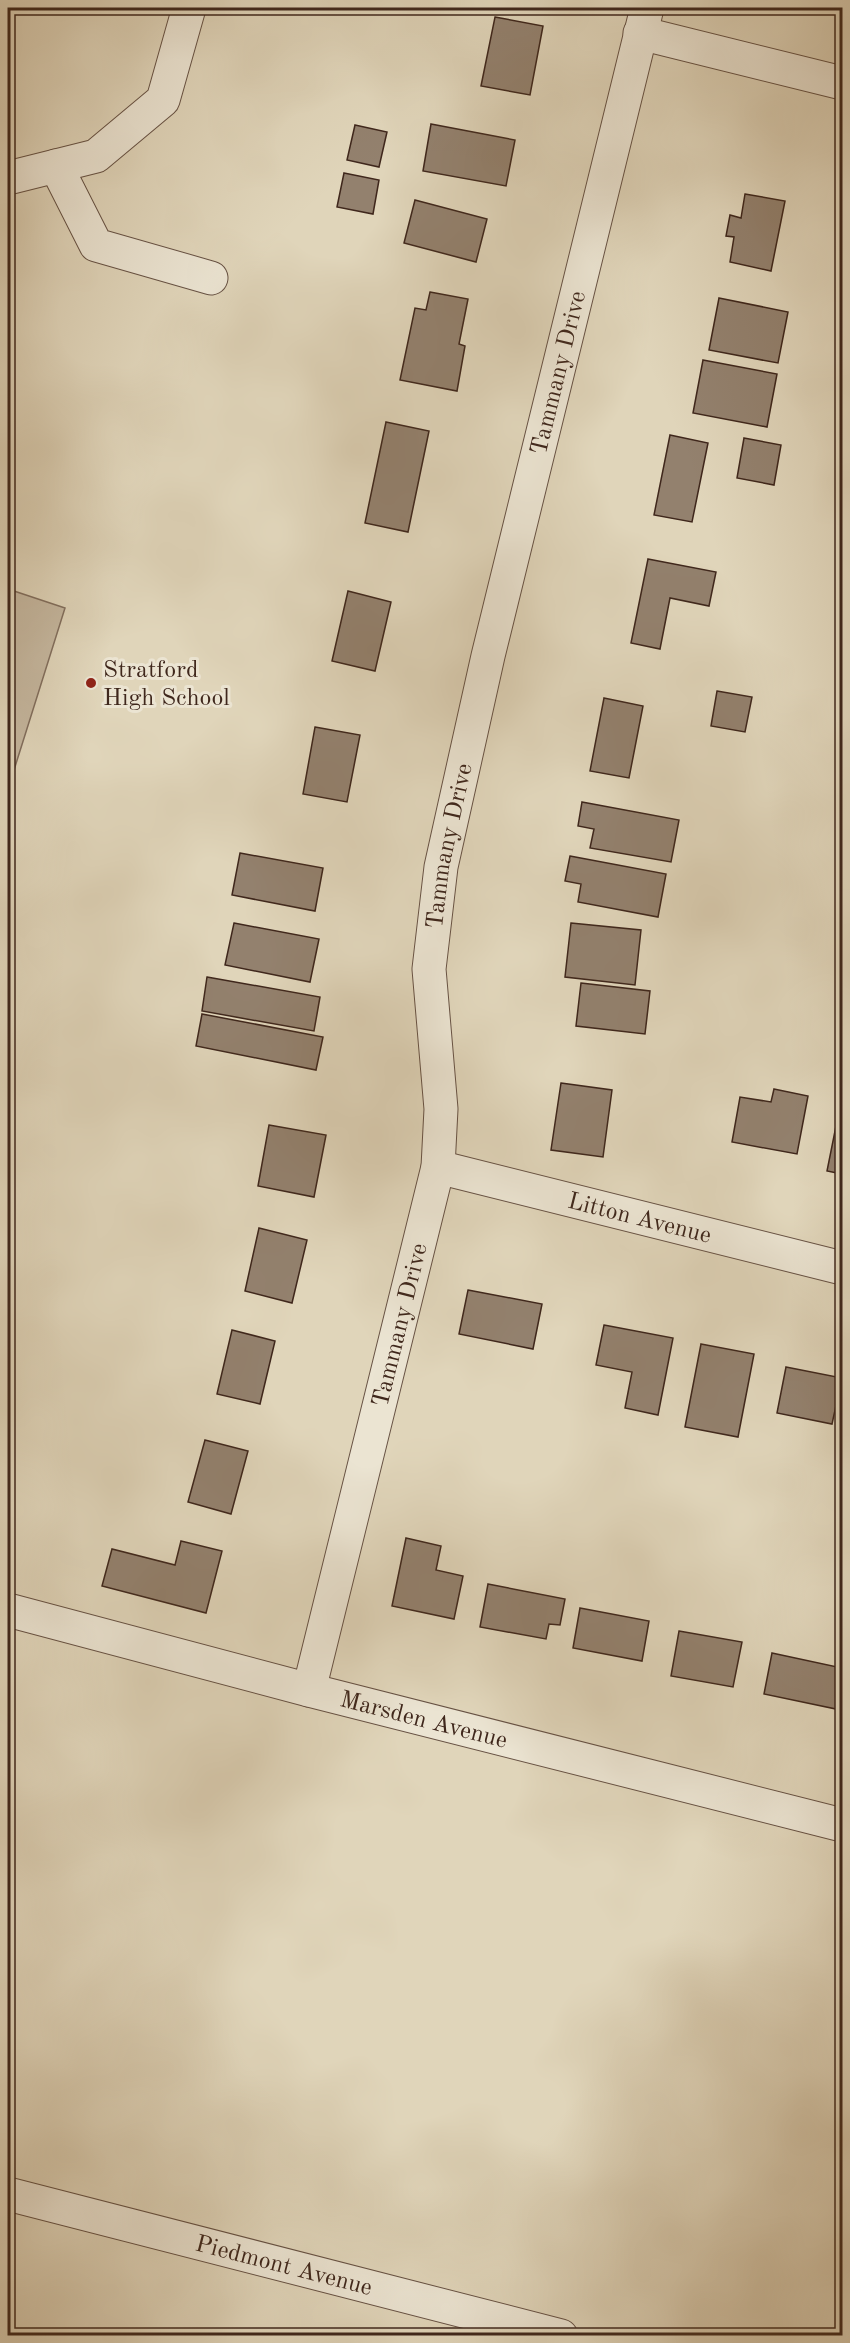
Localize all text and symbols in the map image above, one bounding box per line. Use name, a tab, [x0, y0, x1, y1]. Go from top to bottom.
street label: Tammany Drive	[528, 289, 591, 457]
place label: Stratford High School	[103, 659, 230, 711]
marker: Stratford High School	[84, 676, 98, 690]
street label: Tammany Drive	[424, 761, 478, 930]
street label: Litton Avenue	[565, 1190, 714, 1249]
street label: Tammany Drive	[369, 1241, 433, 1410]
street label: Marsden Avenue	[337, 1688, 510, 1754]
street label: Piedmont Avenue	[193, 2233, 375, 2301]

